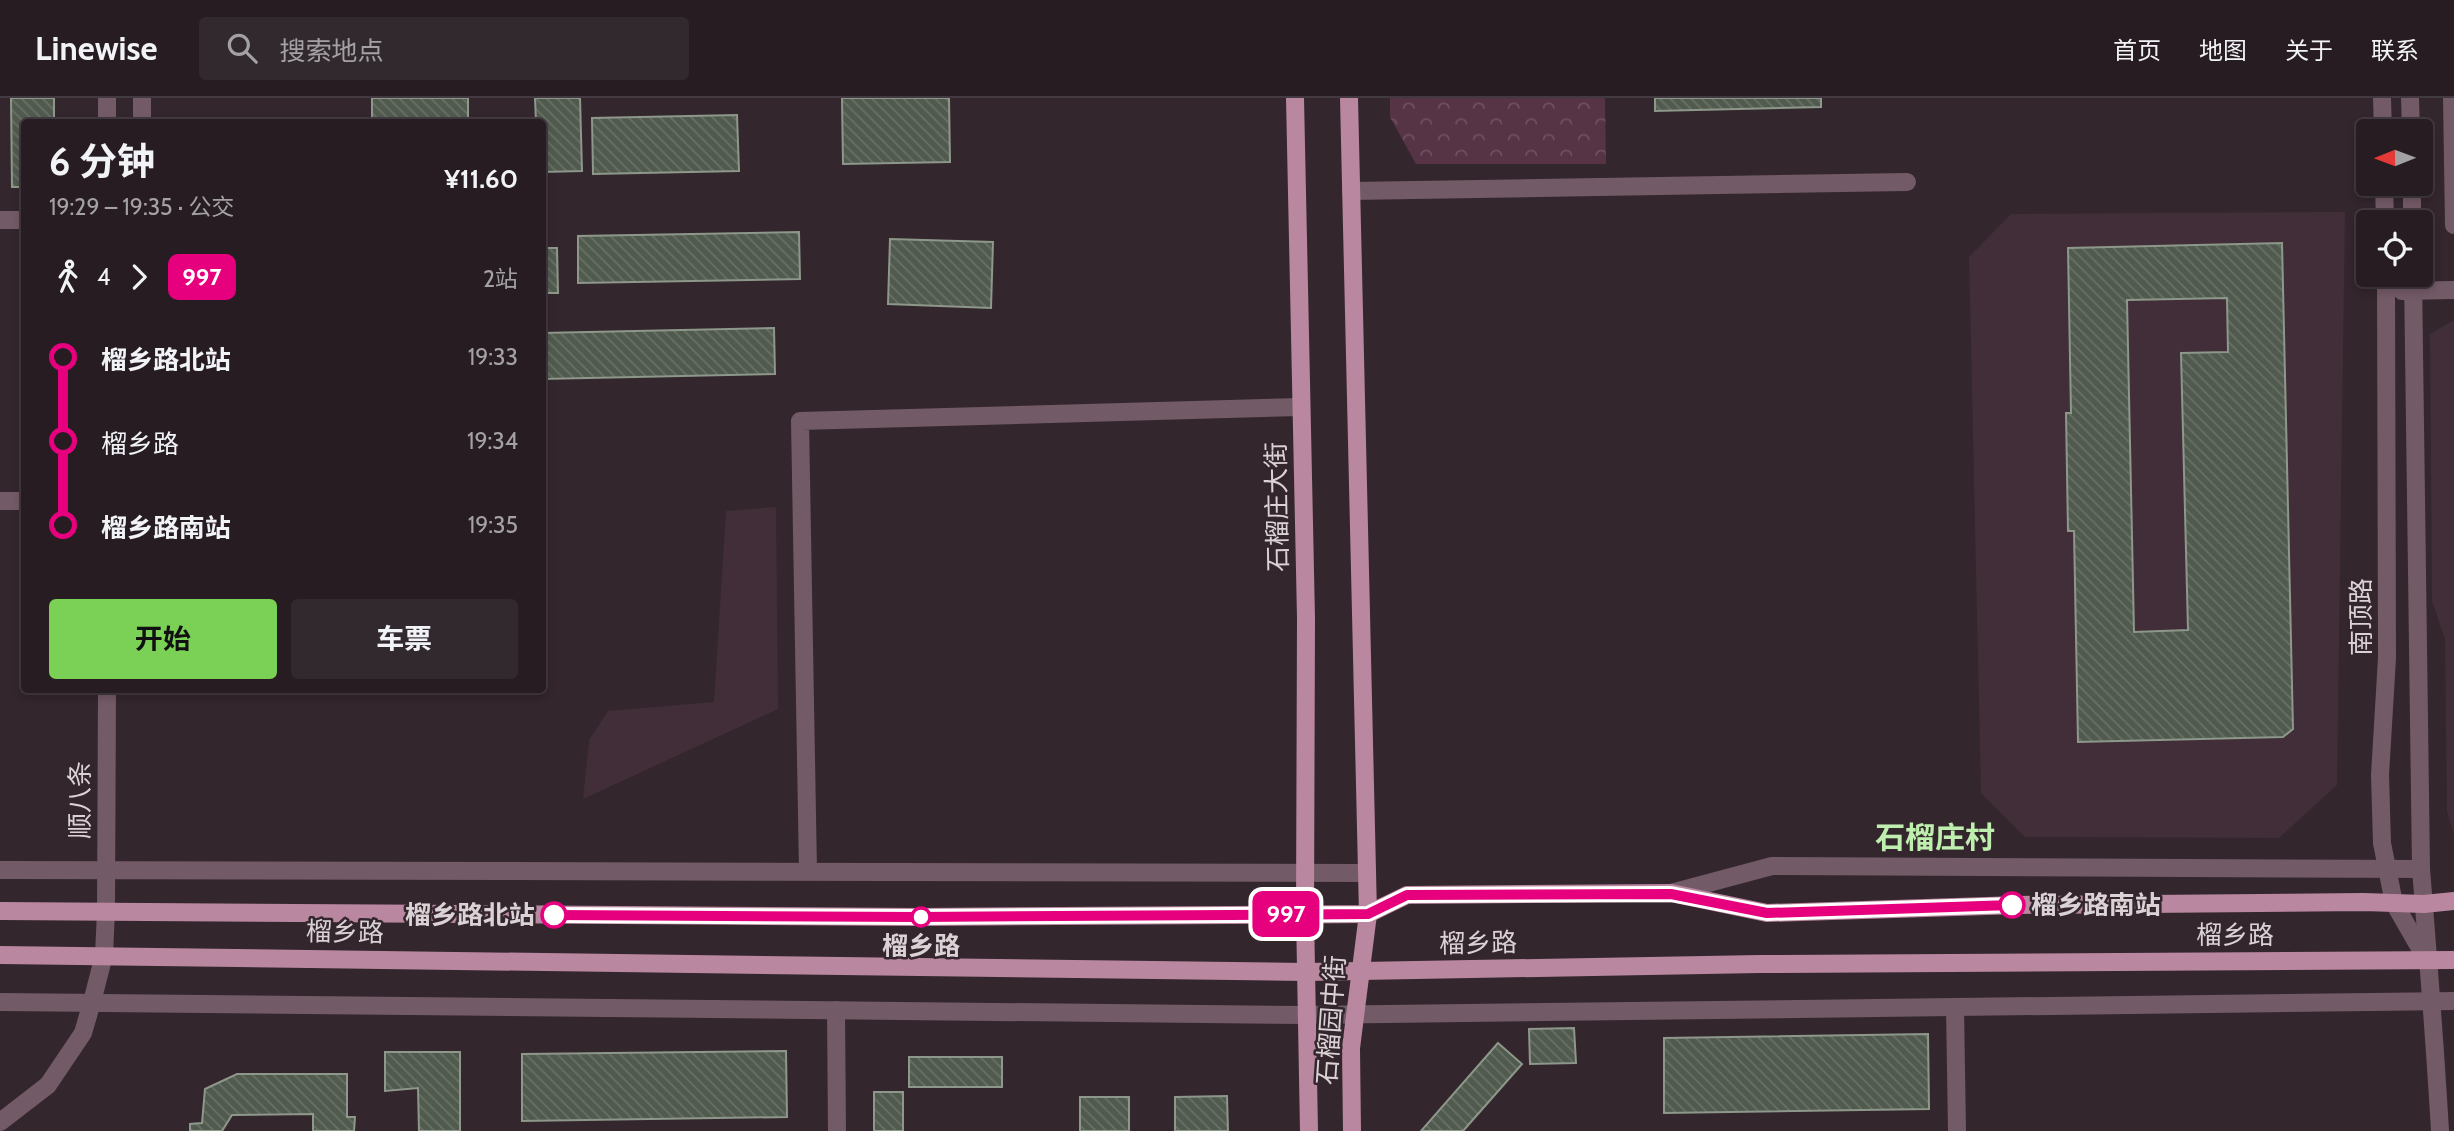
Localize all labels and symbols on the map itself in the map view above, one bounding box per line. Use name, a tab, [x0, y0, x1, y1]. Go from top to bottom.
north arrow	[2356, 119, 2432, 196]
street label: 石榴庄大街	[1260, 442, 1294, 572]
street label: 南顶路	[2345, 578, 2377, 656]
street label: 顺八条	[64, 761, 96, 839]
district label: 石榴庄村	[1875, 819, 1995, 856]
place label: 榴乡路南站	[2031, 889, 2161, 921]
line badge: 997	[1246, 891, 1326, 937]
marker: 榴乡路南站	[1999, 892, 2025, 918]
place label: 榴乡路北站	[405, 899, 535, 931]
marker: 榴乡路北站	[541, 902, 567, 928]
marker: 榴乡路	[911, 907, 931, 927]
street label: 榴乡路	[306, 915, 384, 949]
street label: 榴乡路	[2196, 919, 2274, 951]
street label: 榴乡路	[1439, 926, 1517, 960]
place label: 榴乡路	[882, 930, 960, 962]
street label: 石榴园中街	[1311, 954, 1351, 1086]

